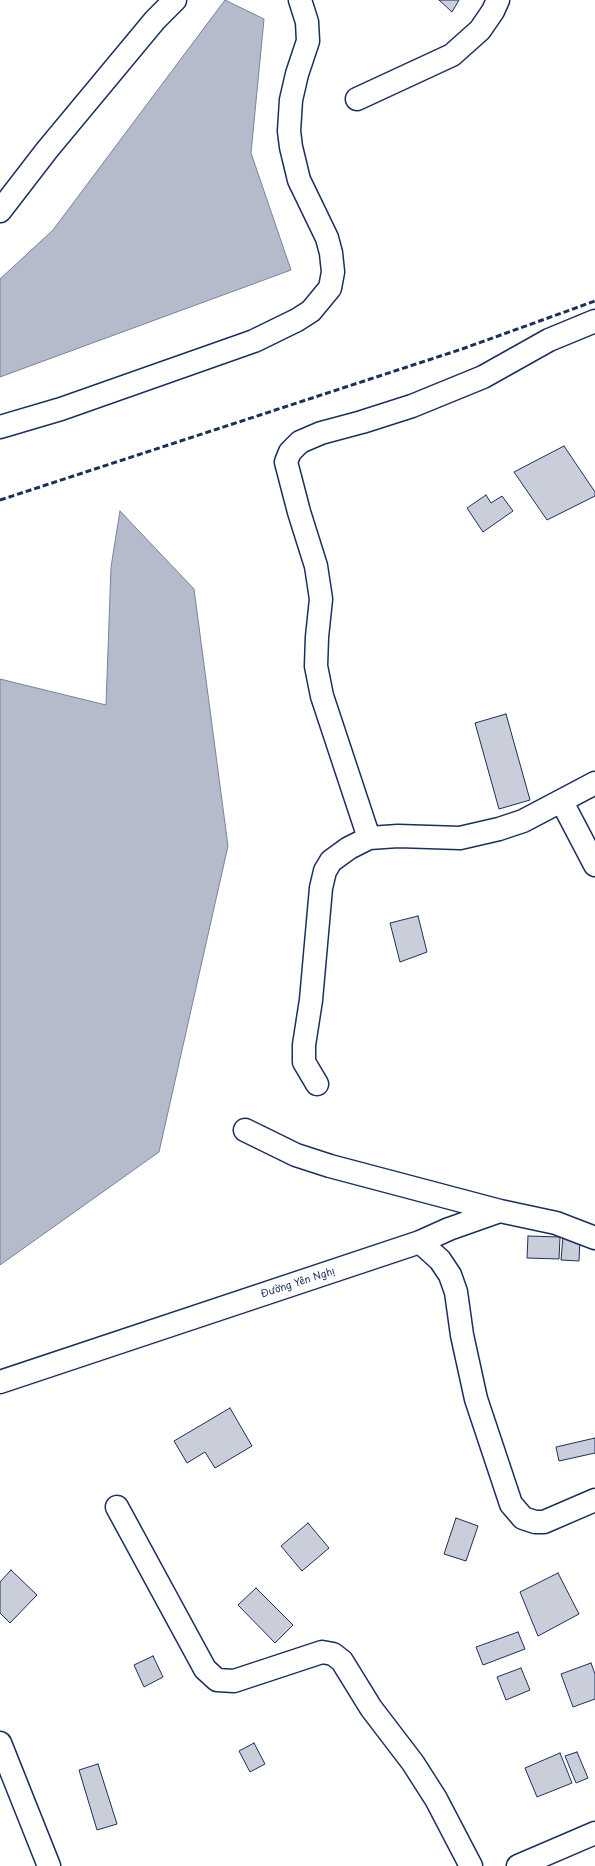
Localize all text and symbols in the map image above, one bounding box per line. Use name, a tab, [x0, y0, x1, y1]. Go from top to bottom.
street label: Đường Yên Nghị	[259, 1265, 337, 1301]

